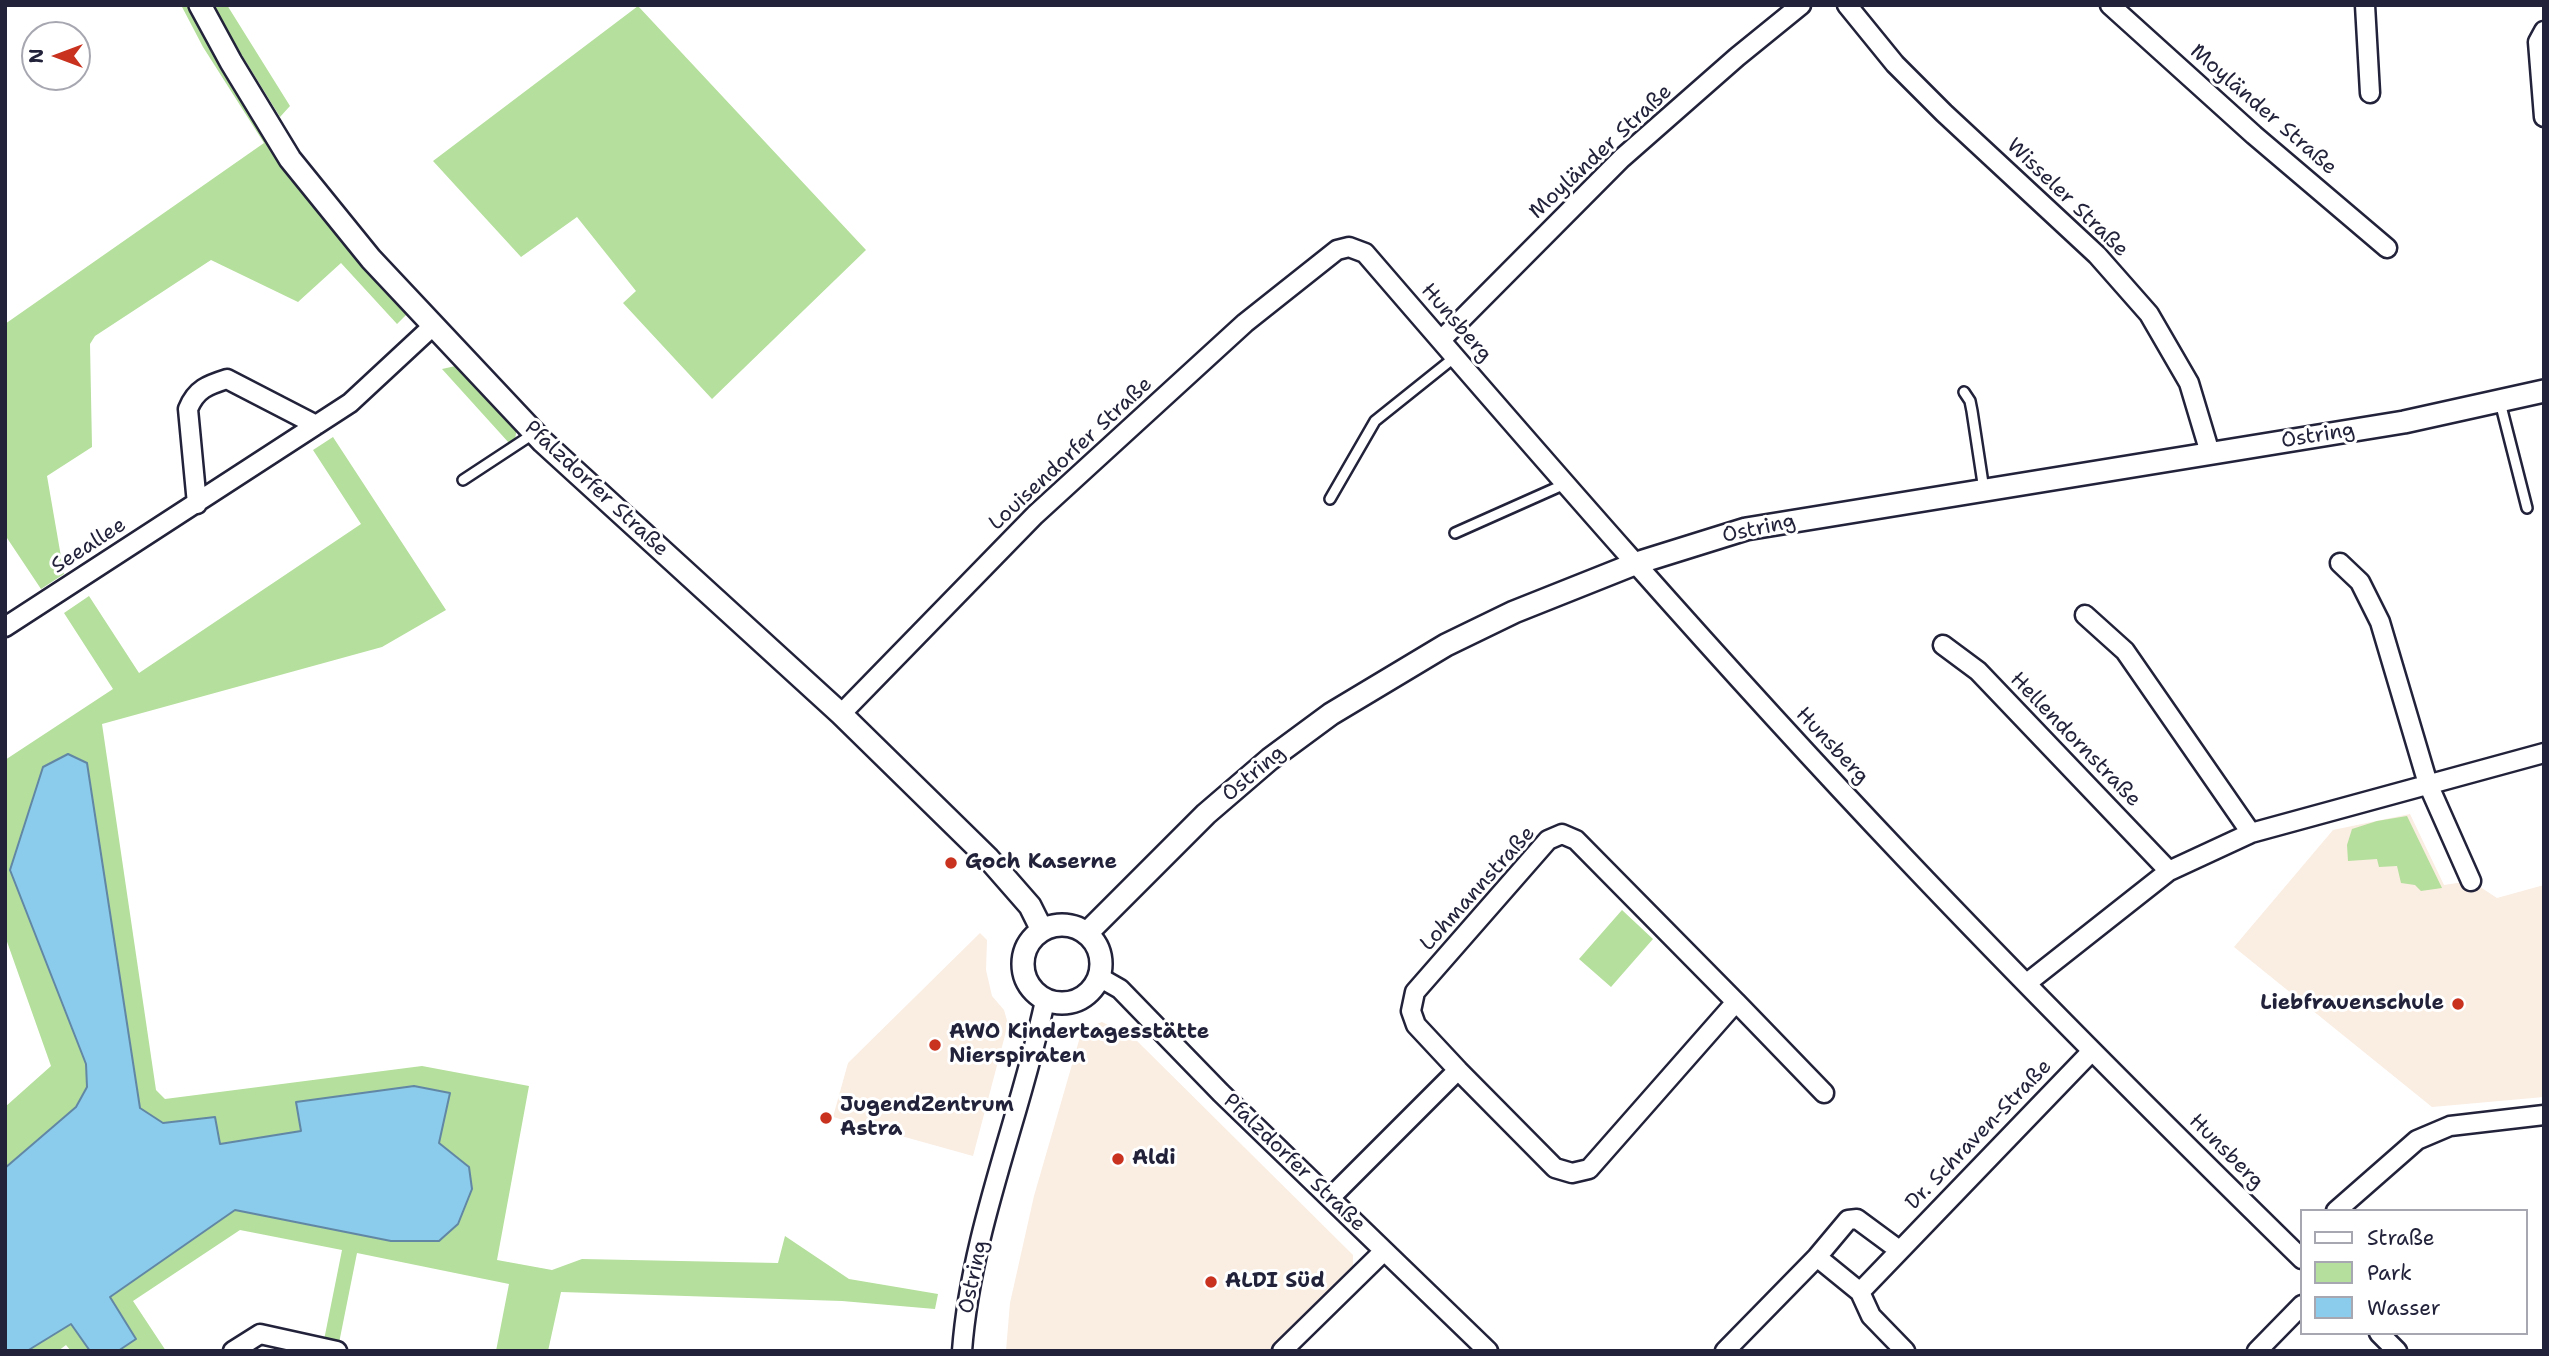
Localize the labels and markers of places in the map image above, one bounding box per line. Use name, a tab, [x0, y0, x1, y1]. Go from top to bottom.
place label: Goch Kaserne	[965, 850, 1117, 876]
marker: Goch Kaserne	[943, 855, 959, 871]
place label: Liebfrauenschule	[2260, 991, 2444, 1017]
marker: Liebfrauenschule	[2450, 996, 2466, 1012]
place label: AWO Kindertagesstätte Nierspiraten	[949, 1020, 1209, 1070]
marker: AWO Kindertagesstätte Nierspiraten	[927, 1037, 943, 1053]
place label: JugendZentrum Astra	[840, 1093, 1014, 1143]
marker: JugendZentrum Astra	[818, 1110, 834, 1126]
place label: Aldi	[1132, 1146, 1176, 1172]
marker: Aldi	[1110, 1151, 1126, 1167]
place label: ALDI Süd	[1225, 1269, 1325, 1295]
marker: ALDI Süd	[1203, 1274, 1219, 1290]

